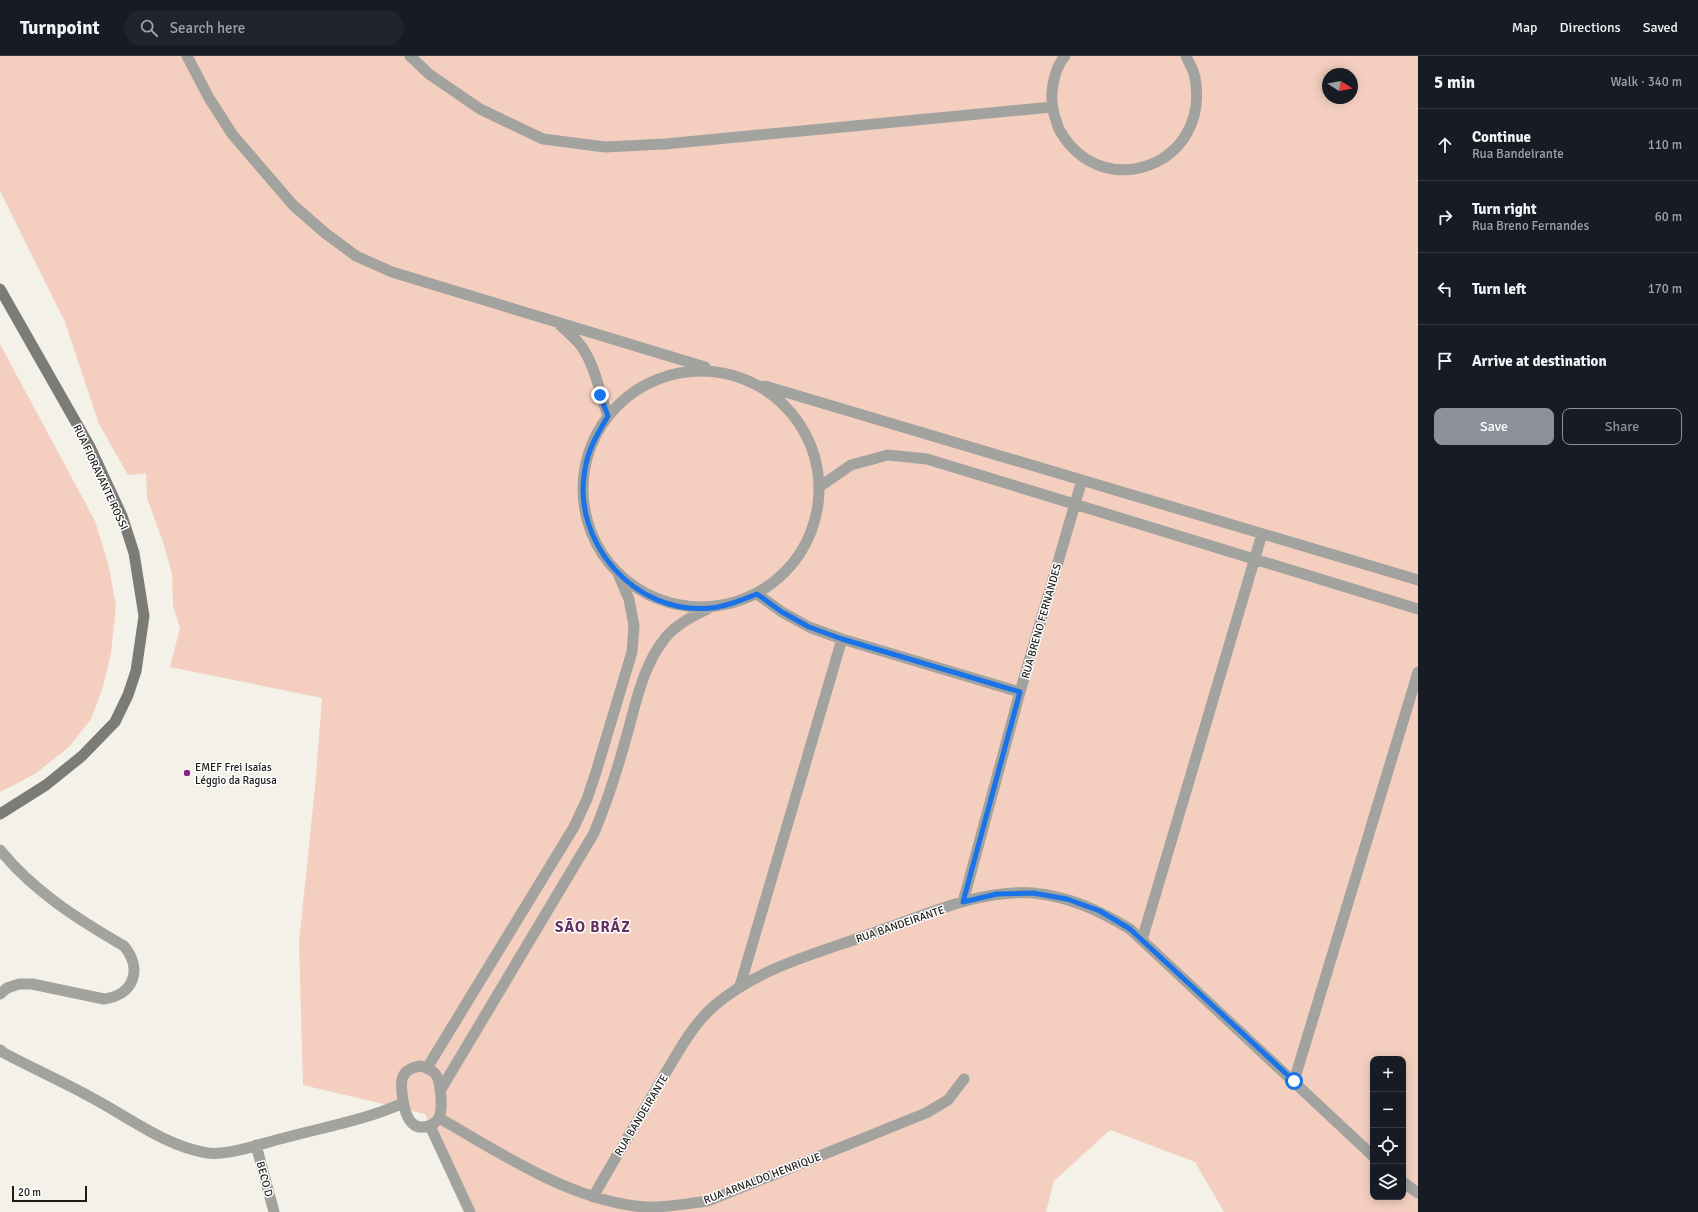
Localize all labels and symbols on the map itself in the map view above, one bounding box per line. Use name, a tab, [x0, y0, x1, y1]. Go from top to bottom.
north arrow	[1322, 68, 1358, 104]
route end	[591, 386, 609, 404]
street label: RUA FIORAVANTE ROSSI	[70, 422, 131, 532]
street label: RUA BRENO FERNANDES	[1019, 562, 1064, 680]
place label: EMEF Frei Isaías Léggio da Ragusa	[195, 761, 277, 787]
marker: EMEF Frei Isaías Léggio da Ragusa	[182, 768, 192, 778]
street label: RUA BANDEIRANTE	[854, 903, 946, 946]
district label: SÃO BRÁZ	[555, 917, 631, 936]
street label: RUA BANDEIRANTE	[612, 1072, 671, 1158]
route start	[1285, 1072, 1303, 1090]
street label: RUA ARNALDO HENRIQUE	[702, 1150, 823, 1207]
street label: BECO D	[254, 1160, 275, 1198]
scale bar	[12, 1184, 87, 1203]

